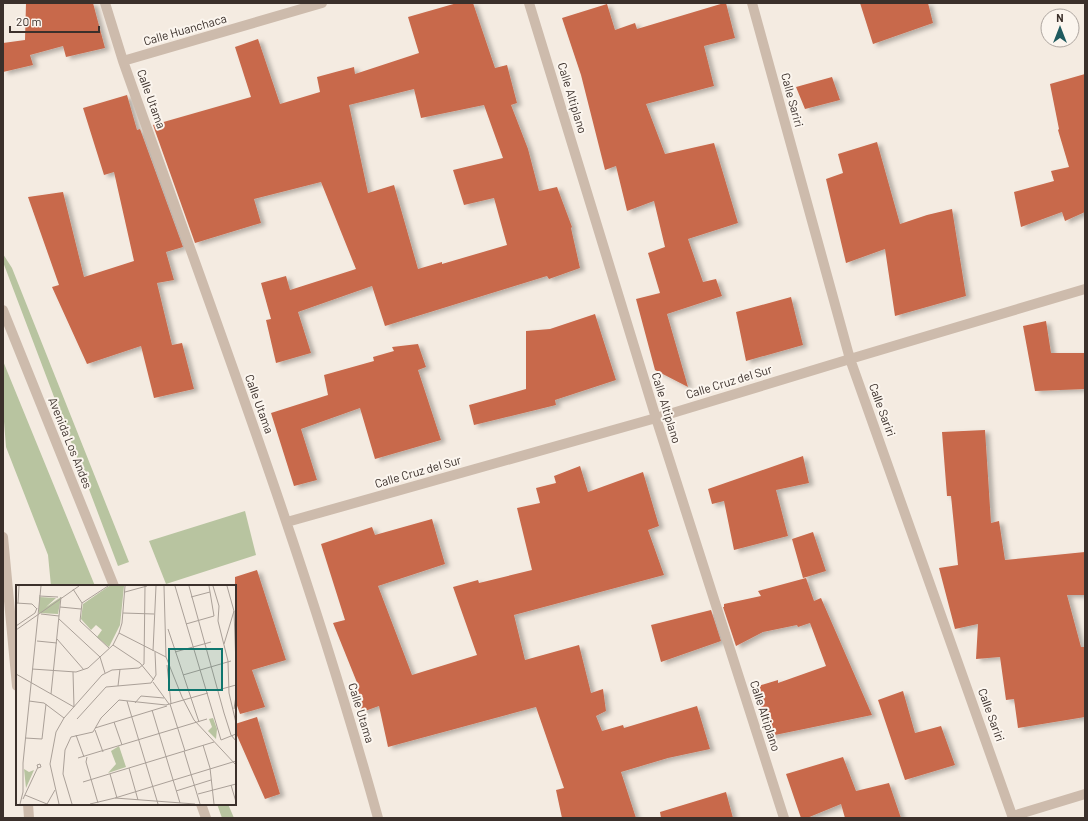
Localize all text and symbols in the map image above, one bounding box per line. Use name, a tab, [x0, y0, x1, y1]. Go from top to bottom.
scale bar	[10, 8, 99, 34]
north arrow	[1040, 8, 1080, 48]
street label: Calle Huanchaca	[142, 11, 228, 48]
text: N	[1056, 11, 1064, 24]
text: 20 m	[16, 14, 42, 28]
street label: Calle Altiplano	[556, 60, 590, 135]
street label: Calle Utama	[135, 67, 169, 130]
street label: Calle Sariri	[779, 71, 807, 128]
street label: Calle Cruz del Sur	[684, 361, 774, 401]
street label: Calle Altiplano	[650, 370, 684, 445]
street label: Calle Utama	[243, 372, 277, 435]
street label: Calle Sariri	[867, 381, 899, 438]
street label: Avenida Los Andes	[46, 395, 96, 491]
street label: Calle Cruz del Sur	[373, 452, 463, 490]
inset map	[16, 585, 236, 805]
street label: Calle Altiplano	[748, 679, 784, 753]
street label: Calle Utama	[346, 681, 378, 744]
street label: Calle Sariri	[976, 686, 1008, 743]

